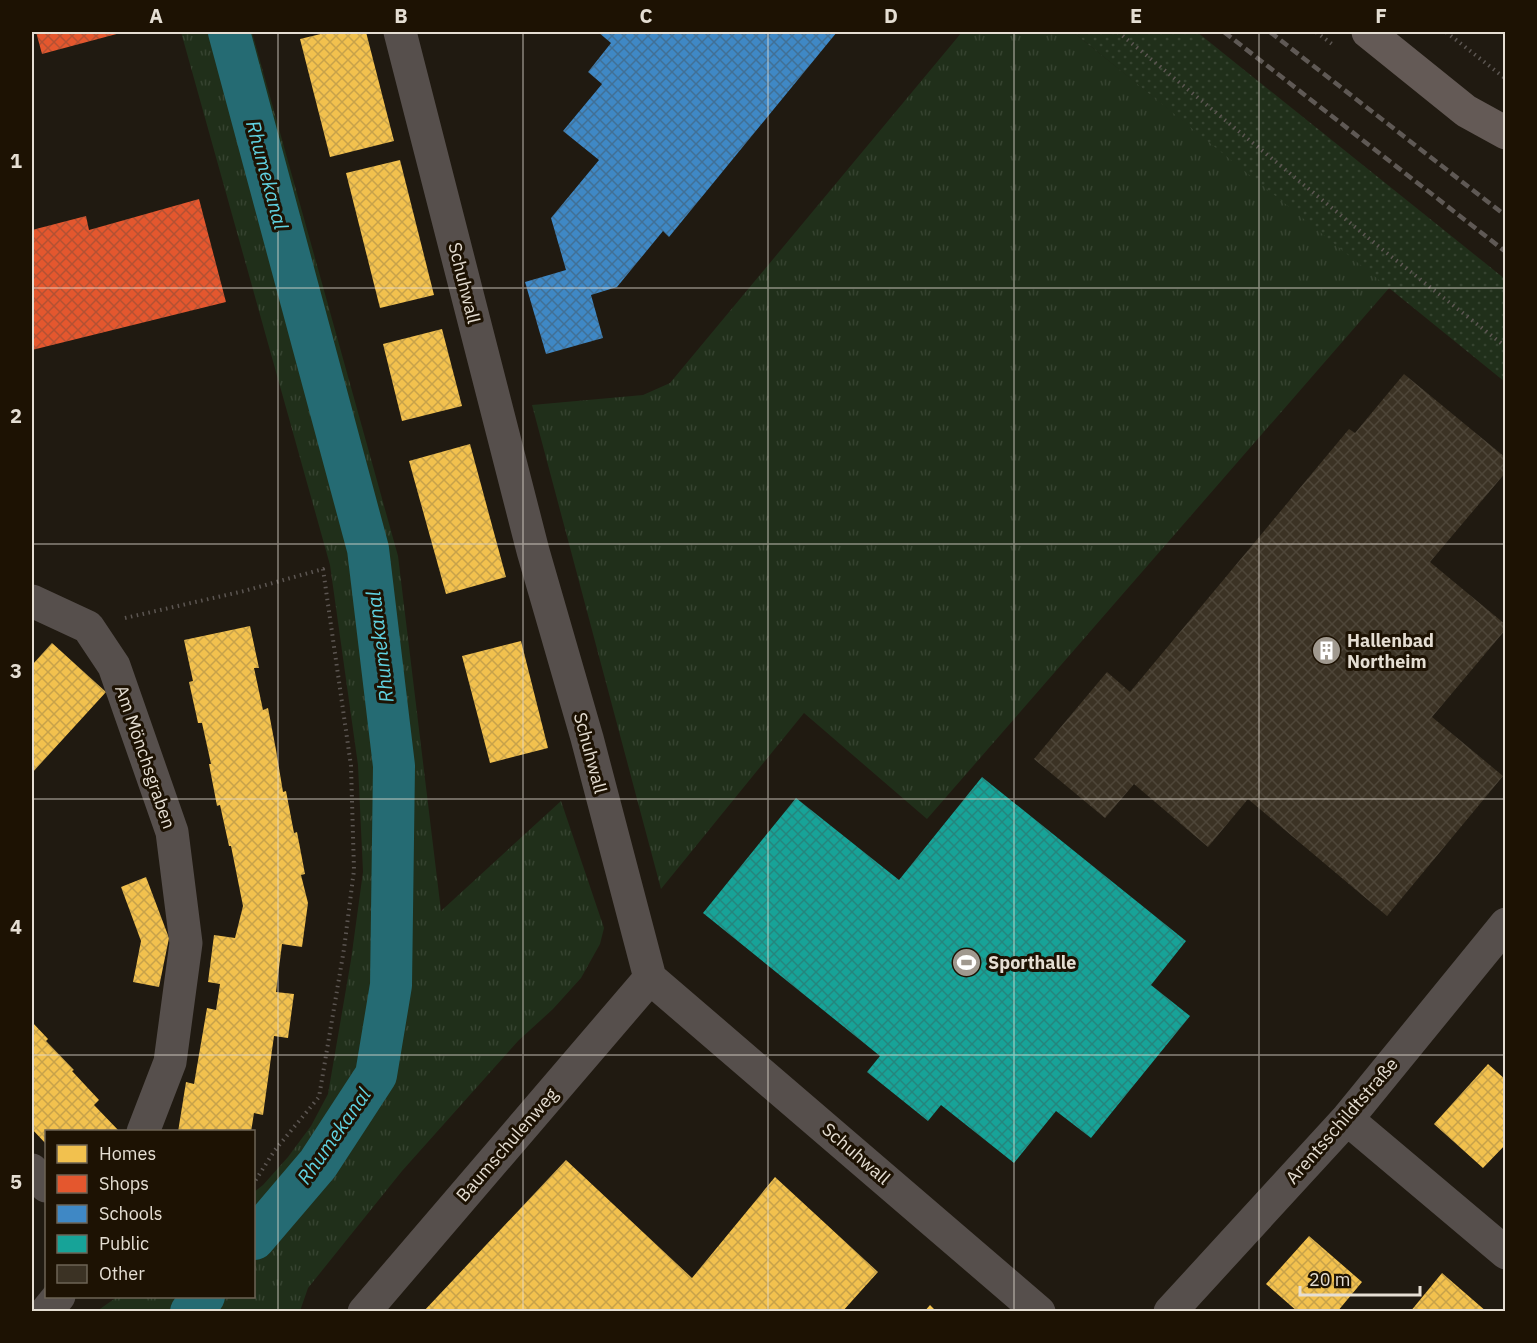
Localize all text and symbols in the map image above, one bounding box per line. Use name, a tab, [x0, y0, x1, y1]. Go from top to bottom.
text: A	[149, 2, 163, 29]
text: B	[394, 2, 408, 29]
text: C	[639, 2, 653, 29]
text: D	[884, 2, 898, 29]
text: E	[1130, 2, 1142, 29]
text: F	[1375, 2, 1387, 29]
water label: Rhumekanal	[240, 117, 295, 233]
text: 1	[10, 147, 22, 174]
street label: Schuhwall	[443, 240, 486, 326]
text: 2	[10, 402, 22, 429]
water label: Rhumekanal	[359, 589, 400, 704]
place label: Hallenbad Northeim	[1347, 629, 1434, 673]
building icon: Hallenbad Northeim	[1310, 635, 1342, 667]
text: 3	[10, 657, 22, 684]
street label: Am Mönchsgraben	[110, 682, 181, 832]
street label: Schuhwall	[569, 710, 612, 796]
text: 4	[10, 913, 22, 940]
sports icon: Sporthalle	[951, 947, 983, 979]
place label: Sporthalle	[988, 951, 1076, 974]
street label: Arentsschildtstraße	[1281, 1053, 1403, 1189]
water label: Rhumekanal	[290, 1081, 377, 1189]
street label: Baumschulenweg	[451, 1083, 563, 1206]
street label: Schuhwall	[817, 1118, 895, 1190]
legend	[45, 1130, 255, 1298]
text: Homes	[99, 1142, 156, 1165]
text: 5	[10, 1168, 22, 1195]
text: Shops	[99, 1172, 149, 1195]
text: Schools	[99, 1202, 163, 1225]
text: Public	[99, 1232, 149, 1255]
scale bar	[1300, 1259, 1420, 1297]
text: Other	[99, 1262, 145, 1285]
text: 20 m	[1309, 1268, 1351, 1291]

